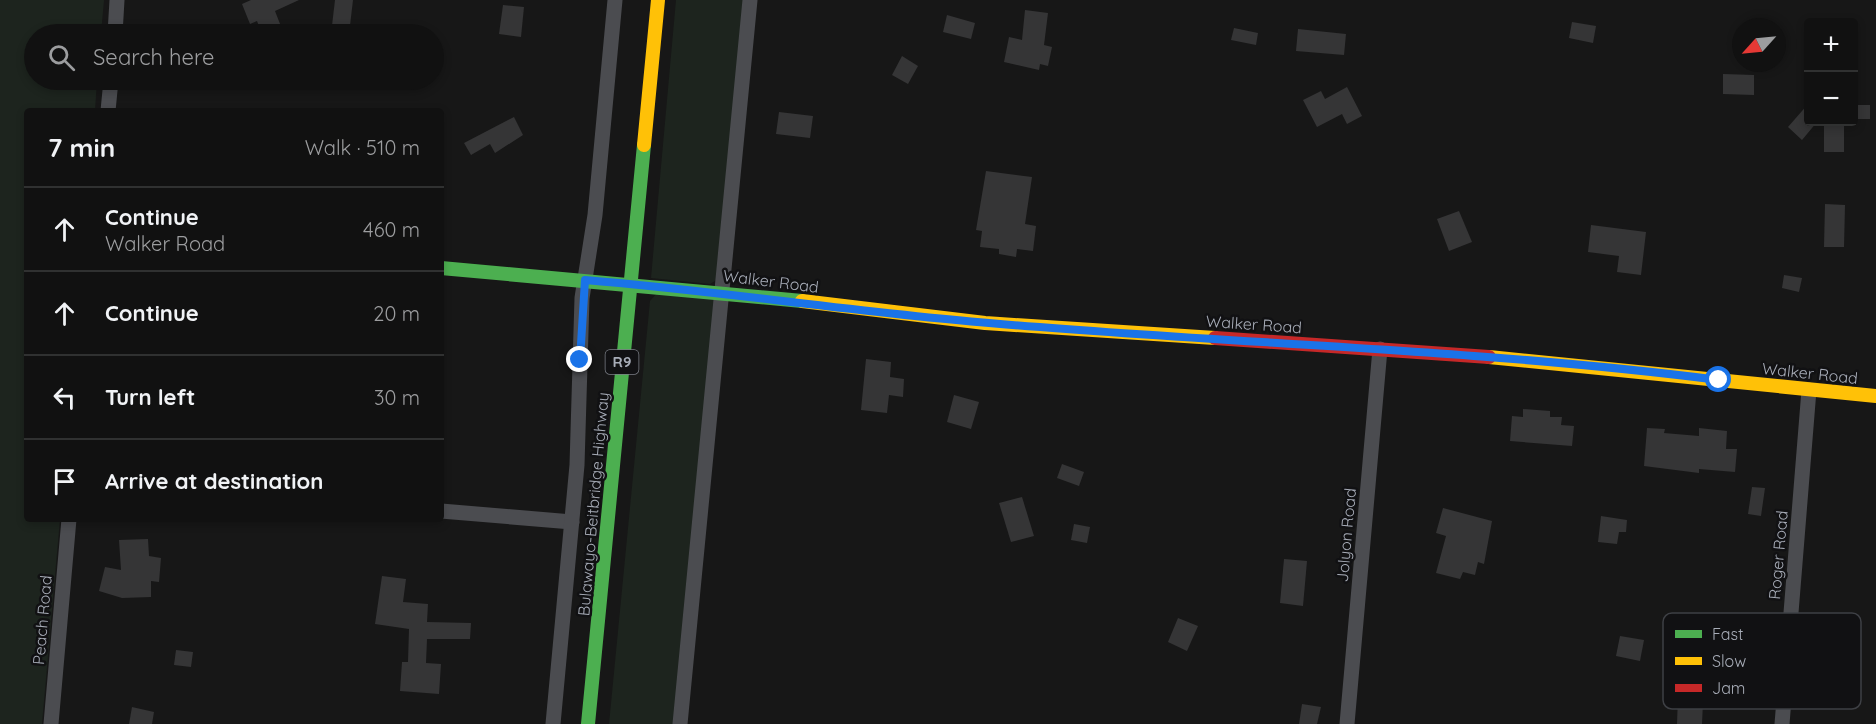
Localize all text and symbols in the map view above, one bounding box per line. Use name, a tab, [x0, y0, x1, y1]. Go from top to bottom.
north arrow	[1732, 18, 1786, 72]
map controls	[1804, 18, 1858, 126]
button: +	[1804, 18, 1858, 72]
search box	[24, 24, 444, 90]
icon: search	[45, 41, 78, 74]
text: Search here	[93, 43, 214, 71]
button: −	[1804, 72, 1858, 126]
text: 7 min	[48, 131, 115, 164]
text: Walk · 510 m	[305, 135, 420, 160]
text: Continue	[105, 203, 199, 231]
icon: ahead	[48, 213, 81, 246]
text: 460 m	[363, 217, 420, 242]
text: Walker Road	[105, 231, 225, 256]
street label: Walker Road	[722, 265, 820, 297]
icon: ahead	[48, 297, 81, 330]
text: Continue	[105, 299, 199, 327]
text: 20 m	[373, 301, 420, 326]
street label: Walker Road	[1205, 311, 1303, 337]
route end	[566, 346, 592, 372]
road number: R9	[606, 350, 638, 374]
street label: Walker Road	[1761, 358, 1859, 388]
route start	[1705, 366, 1731, 392]
icon: left	[48, 381, 81, 414]
text: Turn left	[105, 383, 195, 411]
text: 30 m	[374, 385, 420, 410]
street label: Bulawayo-Beitbridge Highway	[573, 391, 613, 617]
icon: arrive	[48, 465, 81, 498]
text: Arrive at destination	[105, 467, 323, 495]
street label: Jolyon Road	[1332, 487, 1360, 583]
street label: Roger Road	[1764, 510, 1792, 600]
street label: Peach Road	[28, 574, 56, 666]
legend	[1663, 613, 1861, 709]
text: Fast	[1712, 624, 1743, 644]
text: Slow	[1712, 651, 1746, 671]
text: Jam	[1712, 678, 1745, 698]

